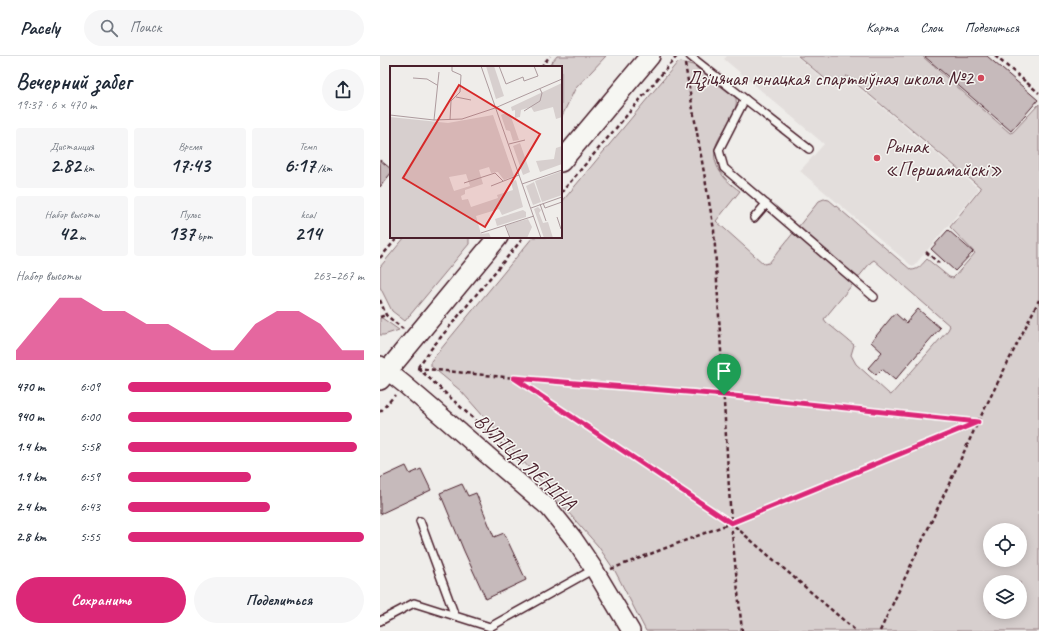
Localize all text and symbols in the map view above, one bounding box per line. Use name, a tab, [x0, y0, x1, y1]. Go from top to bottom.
search box	[84, 10, 364, 46]
text: Pacely	[20, 16, 60, 40]
icon: search	[98, 17, 120, 39]
text: Поиск	[130, 18, 161, 37]
text: Карта	[866, 19, 898, 36]
text: Слои	[920, 19, 943, 36]
text: Поделиться	[965, 19, 1019, 36]
inset map	[390, 66, 562, 238]
place label: Дзіцячая юнацкая спартыўная школа №2	[686, 66, 975, 92]
text: Вечерний забег	[16, 68, 131, 96]
button: share	[322, 69, 364, 111]
marker: Дзіцячая юнацкая спартыўная школа №2	[976, 73, 986, 83]
text: 19:37 · 6 × 470 m	[16, 97, 97, 113]
place label: Рынак «Першамайскі»	[885, 134, 1002, 182]
text: Дистанция	[50, 139, 94, 153]
text: Время	[178, 139, 202, 153]
text: Темп	[299, 139, 317, 153]
text: 2.82	[50, 153, 81, 178]
text: 17:43	[170, 153, 210, 178]
text: 6:17	[284, 153, 315, 178]
marker: Рынак «Першамайскі»	[872, 153, 882, 163]
text: km	[81, 161, 94, 175]
text: /km	[315, 161, 332, 175]
text: Набор высоты	[45, 207, 99, 221]
text: Пульс	[179, 207, 201, 221]
text: kcal	[301, 207, 315, 221]
text: 42	[59, 221, 77, 246]
text: 137	[168, 221, 195, 246]
text: 214	[295, 221, 322, 246]
text: m	[77, 229, 85, 243]
text: bpm	[195, 229, 212, 243]
text: Набор высоты	[16, 268, 81, 284]
text: 263–267 m	[313, 268, 364, 284]
pin	[707, 354, 741, 395]
icon: arrive	[713, 360, 735, 382]
text: 470 m	[16, 379, 44, 395]
text: 6:09	[80, 379, 100, 395]
street label: ВУЛІЦА ЛЕНІНА	[469, 408, 582, 516]
text: 940 m	[16, 409, 44, 425]
text: 6:00	[80, 409, 100, 425]
text: 1.4 km	[16, 439, 46, 455]
text: 5:58	[80, 439, 100, 455]
text: 1.9 km	[16, 469, 46, 485]
text: 6:59	[80, 469, 100, 485]
text: 2.4 km	[16, 499, 46, 515]
text: 6:43	[80, 499, 100, 515]
map controls	[983, 523, 1027, 619]
button: locate	[983, 523, 1027, 567]
text: 2.8 km	[16, 529, 46, 545]
text: 5:55	[80, 529, 100, 545]
button: layers	[983, 575, 1027, 619]
button: Сохранить	[16, 577, 186, 623]
button: Поделиться	[194, 577, 364, 623]

